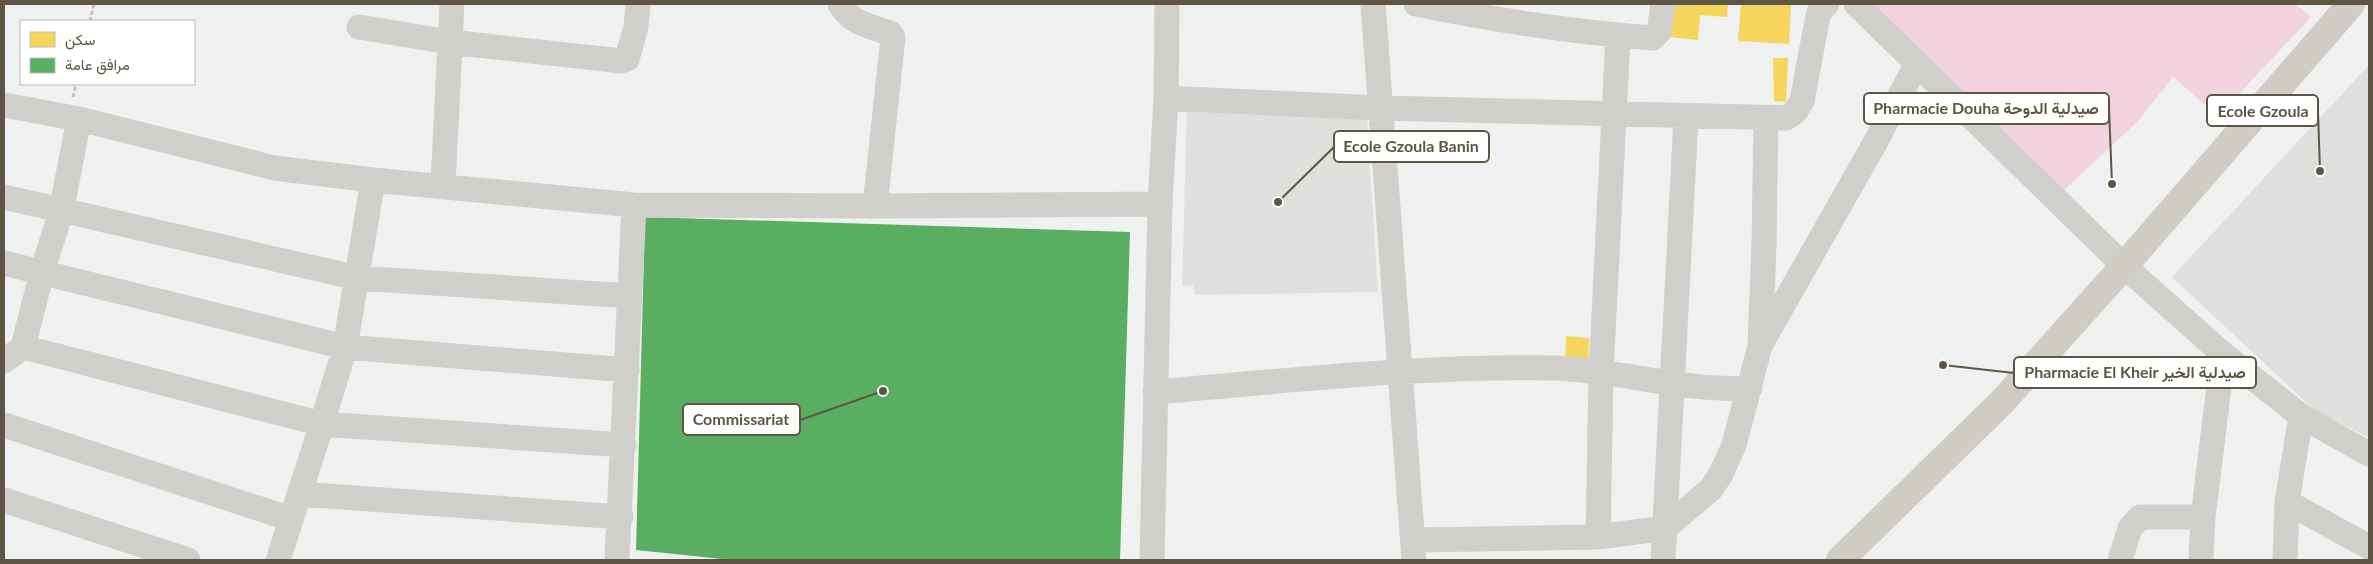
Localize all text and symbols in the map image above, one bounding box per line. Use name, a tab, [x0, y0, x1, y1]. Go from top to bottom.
legend	[20, 20, 195, 85]
text: سكن	[65, 30, 95, 50]
text: مرافق عامة	[65, 55, 130, 75]
callout: Pharmacie Douha صيدلية الدوحة	[1864, 93, 2109, 124]
callout: Ecole Gzoula	[2207, 95, 2318, 126]
text: Pharmacie Douha صيدلية الدوحة	[1873, 98, 2099, 119]
text: Ecole Gzoula	[2217, 101, 2309, 120]
callout: Ecole Gzoula Banin	[1334, 131, 1489, 162]
text: Ecole Gzoula Banin	[1343, 136, 1479, 155]
callout: Pharmacie El Kheir صيدلية الخير	[2014, 357, 2256, 388]
text: Pharmacie El Kheir صيدلية الخير	[2024, 362, 2246, 383]
callout: Commissariat	[683, 404, 800, 435]
text: Commissariat	[693, 409, 789, 428]

